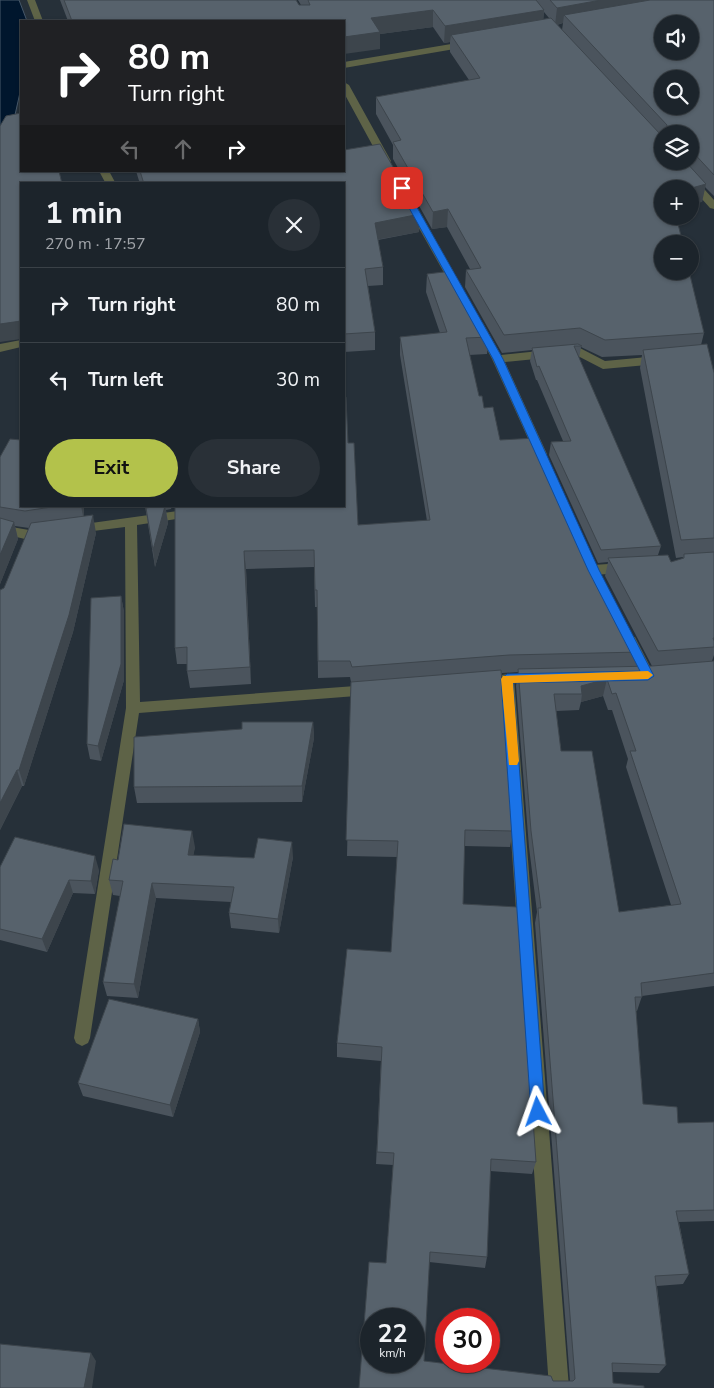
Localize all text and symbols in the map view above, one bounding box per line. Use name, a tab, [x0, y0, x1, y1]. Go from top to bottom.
map controls	[654, 15, 699, 280]
button: sound	[654, 15, 699, 60]
text: 80 m	[128, 34, 210, 81]
icon: right	[45, 40, 110, 105]
button: search	[654, 70, 699, 115]
text: Turn right	[128, 79, 224, 109]
button: layers	[654, 125, 699, 170]
icon: left	[116, 135, 144, 163]
icon: ahead	[169, 135, 197, 163]
icon: right	[222, 135, 250, 163]
pin	[381, 167, 423, 209]
icon: arrive	[388, 174, 416, 202]
button: +	[654, 180, 699, 225]
text: 1 min	[45, 193, 123, 234]
button: close	[268, 199, 320, 251]
text: 270 m · 17:57	[45, 233, 146, 255]
button: −	[654, 235, 699, 280]
icon: right	[45, 291, 73, 319]
text: Turn right	[88, 292, 175, 318]
text: 80 m	[276, 292, 320, 318]
icon: left	[45, 366, 73, 394]
text: Turn left	[88, 367, 163, 393]
text: 30 m	[276, 367, 320, 393]
button: Exit	[45, 439, 178, 497]
button: Share	[188, 439, 320, 497]
position arrow	[511, 1085, 563, 1137]
speed limit sign: 30	[435, 1308, 500, 1373]
text: 22	[377, 1317, 408, 1351]
text: km/h	[379, 1345, 406, 1361]

